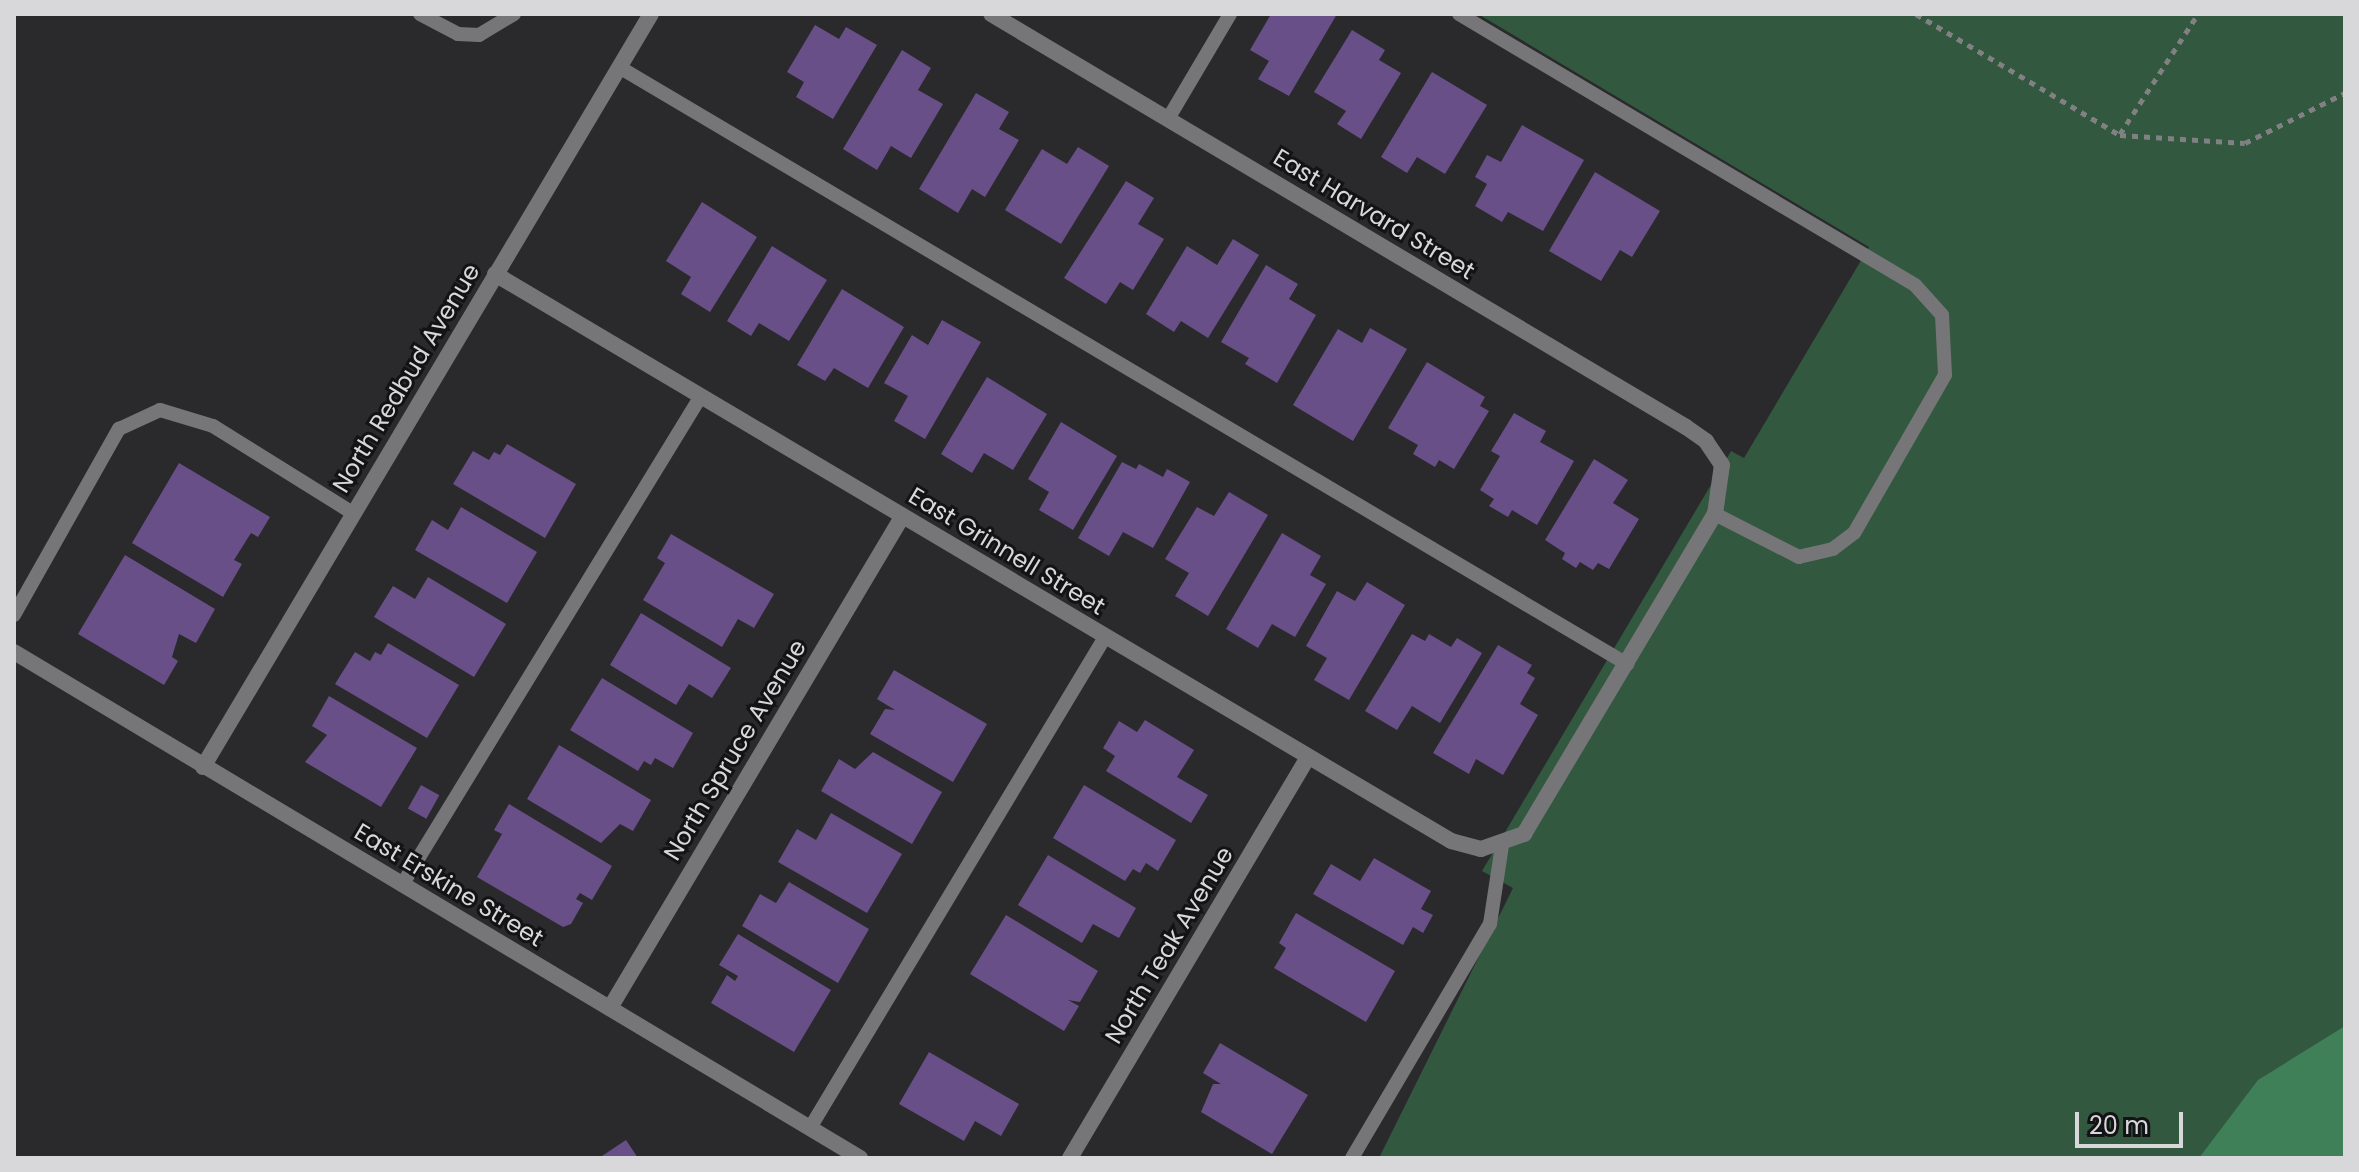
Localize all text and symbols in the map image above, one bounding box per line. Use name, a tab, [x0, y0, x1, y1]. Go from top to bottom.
street label: East Harvard Street	[1268, 143, 1480, 285]
street label: North Redbud Avenue	[326, 258, 486, 498]
street label: East Grinnell Street	[904, 481, 1110, 621]
street label: North Spruce Avenue	[658, 634, 812, 866]
street label: East Erskine Street	[349, 817, 549, 953]
street label: North Teak Avenue	[1099, 841, 1239, 1049]
scale bar	[2079, 1096, 2187, 1146]
text: 20 m	[2089, 1109, 2149, 1142]

